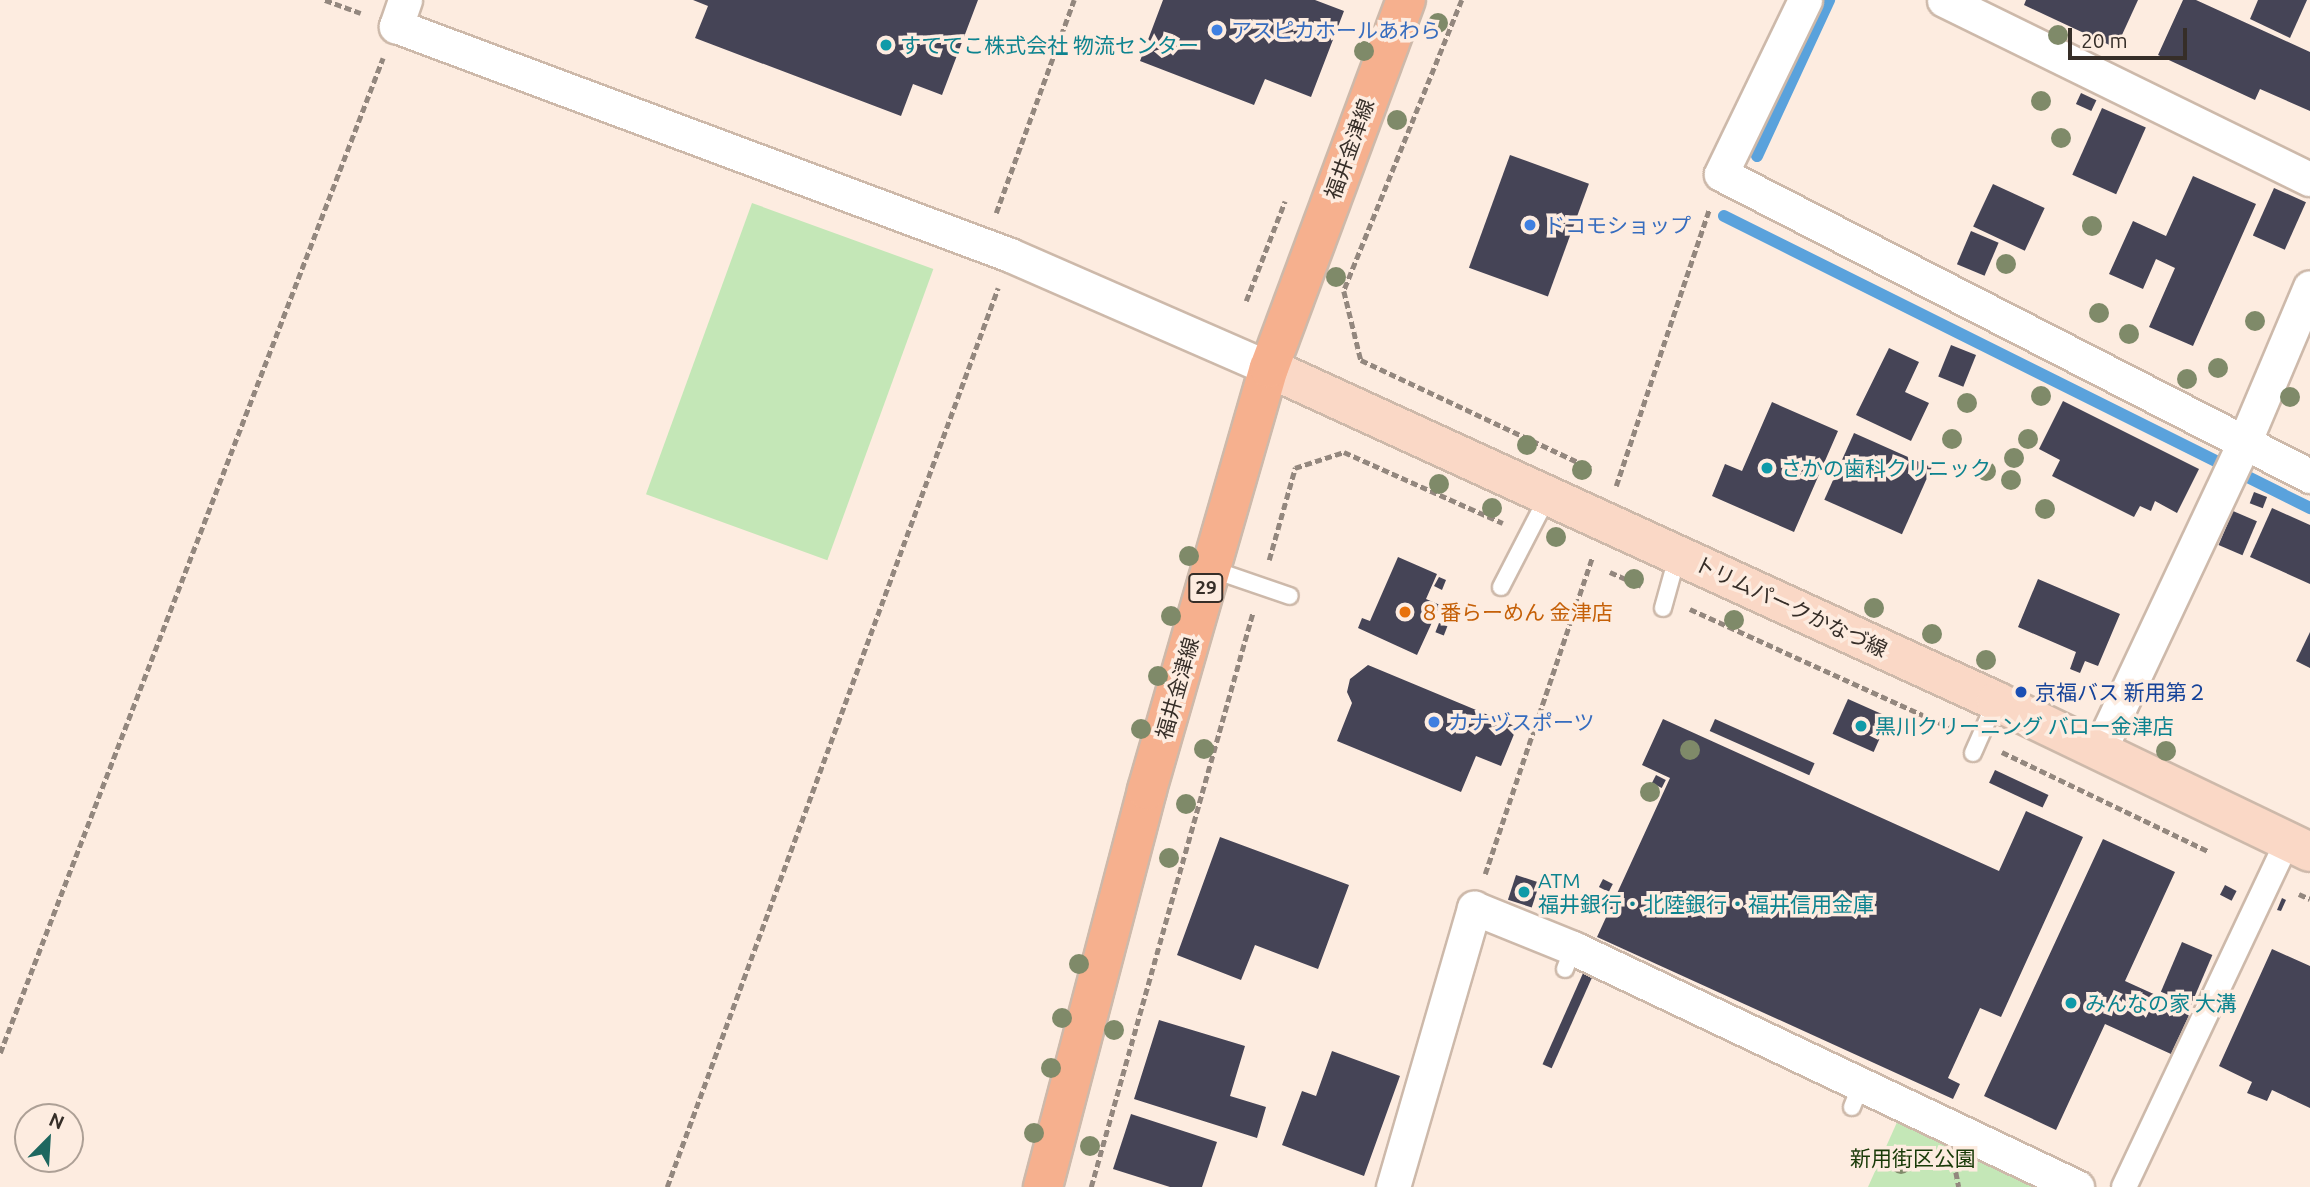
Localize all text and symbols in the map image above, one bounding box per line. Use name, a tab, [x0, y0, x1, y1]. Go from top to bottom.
scale bar	[2072, 14, 2191, 58]
place label: アスピカホールあわら	[1231, 17, 1441, 43]
marker: アスピカホールあわら	[1209, 22, 1225, 38]
text: 20 m	[2081, 28, 2128, 52]
place label: すててこ株式会社 物流センター	[900, 32, 1199, 58]
marker: すててこ株式会社 物流センター	[878, 37, 894, 53]
street label: 福井金津線	[1319, 95, 1379, 203]
place label: ドコモショップ	[1544, 212, 1691, 238]
marker: ドコモショップ	[1522, 217, 1538, 233]
place label: さかの歯科クリニック	[1781, 455, 1991, 481]
marker: さかの歯科クリニック	[1759, 460, 1775, 476]
street label: トリムパークかなづ線	[1691, 550, 1891, 662]
road number: 29	[1187, 572, 1225, 604]
place label: ８番らーめん 金津店	[1419, 599, 1613, 625]
marker: ８番らーめん 金津店	[1397, 604, 1413, 620]
street label: 福井金津線	[1150, 634, 1204, 742]
place label: 京福バス 新用第２	[2035, 679, 2208, 705]
marker: 京福バス 新用第２	[2013, 684, 2029, 700]
place label: カナヅスポーツ	[1448, 709, 1595, 735]
place label: 黒川クリーニング バロー金津店	[1875, 713, 2174, 739]
marker: カナヅスポーツ	[1426, 714, 1442, 730]
marker: 黒川クリーニング バロー金津店	[1853, 718, 1869, 734]
place label: ATM 福井銀行・北陸銀行・福井信用金庫	[1538, 867, 1874, 917]
marker: ATM 福井銀行・北陸銀行・福井信用金庫	[1516, 884, 1532, 900]
place label: みんなの家 大溝	[2085, 990, 2237, 1016]
marker: みんなの家 大溝	[2063, 995, 2079, 1011]
north arrow	[14, 1103, 84, 1173]
text: N	[46, 1108, 68, 1134]
park label: 新用街区公園	[1850, 1145, 1976, 1171]

